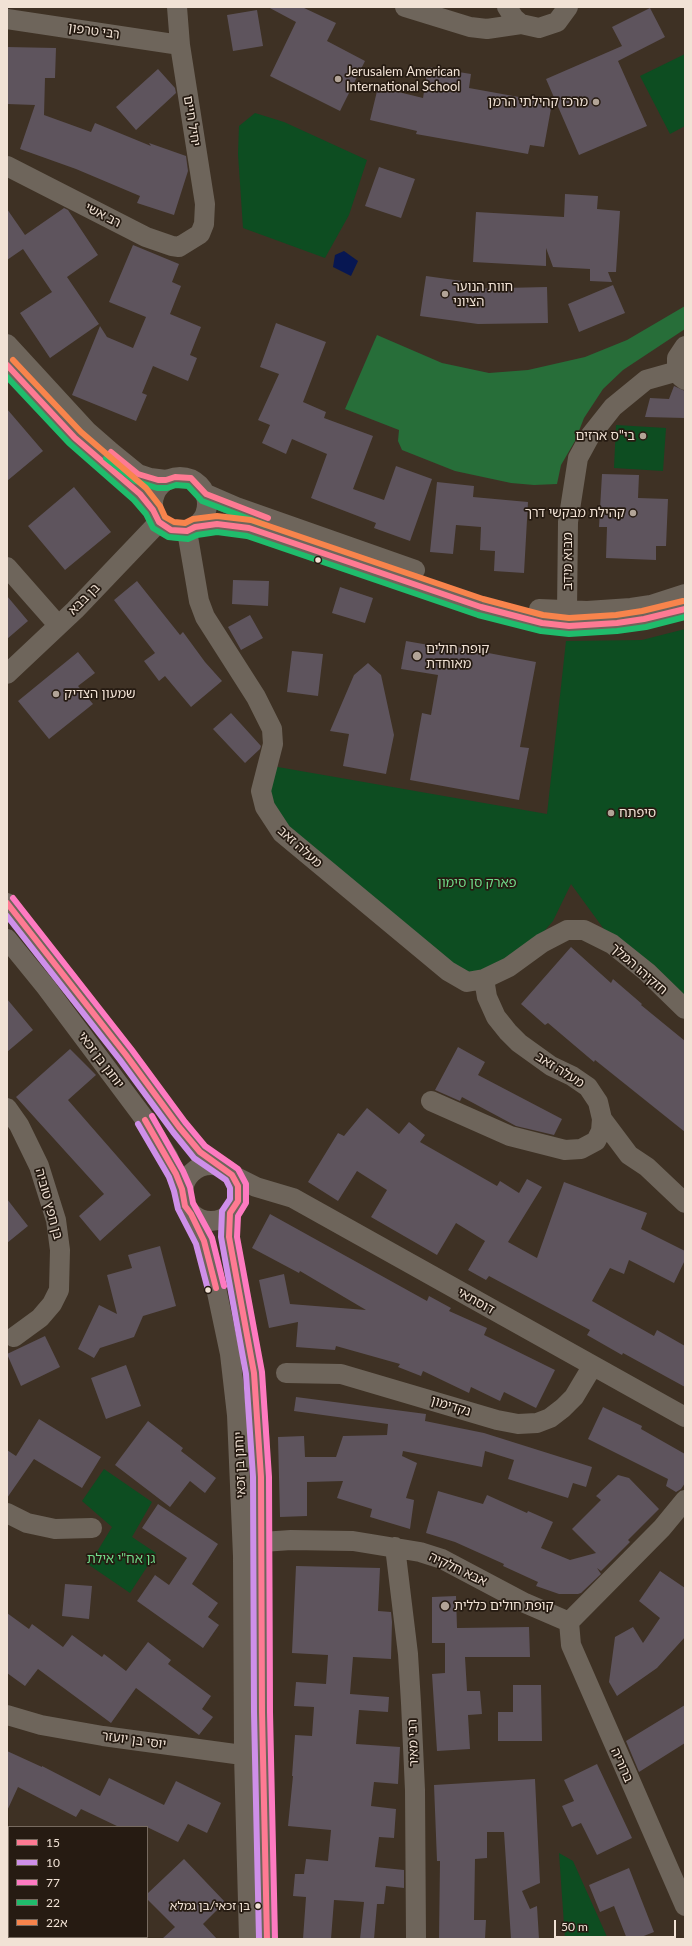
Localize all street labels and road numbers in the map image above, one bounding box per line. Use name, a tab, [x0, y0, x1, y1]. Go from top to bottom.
street label: רבי טרפון	[67, 20, 121, 42]
street label: יחיל חיים	[180, 95, 204, 147]
street label: רב אשי	[82, 199, 124, 231]
street label: מבוא מידב	[560, 532, 576, 590]
street label: בן בבא	[65, 580, 103, 618]
street label: מעלה זאב	[275, 823, 325, 871]
street label: חזקיהו המלך	[607, 940, 671, 998]
street label: יוחנן בן זכאי	[75, 1029, 127, 1091]
street label: מעלה זאב	[533, 1049, 587, 1091]
street label: בן חפץ טוביה	[32, 1167, 66, 1241]
street label: דוסתאי	[455, 1285, 497, 1317]
street label: נקדימון	[429, 1393, 473, 1419]
street label: יוחנן בן זכאי	[231, 1431, 249, 1499]
street label: אבא חלקיה	[426, 1549, 490, 1589]
street label: רבי מאיר	[404, 1719, 422, 1767]
street label: יוסי בן יועזר	[101, 1728, 167, 1752]
street label: ברוריה	[608, 1745, 636, 1785]

